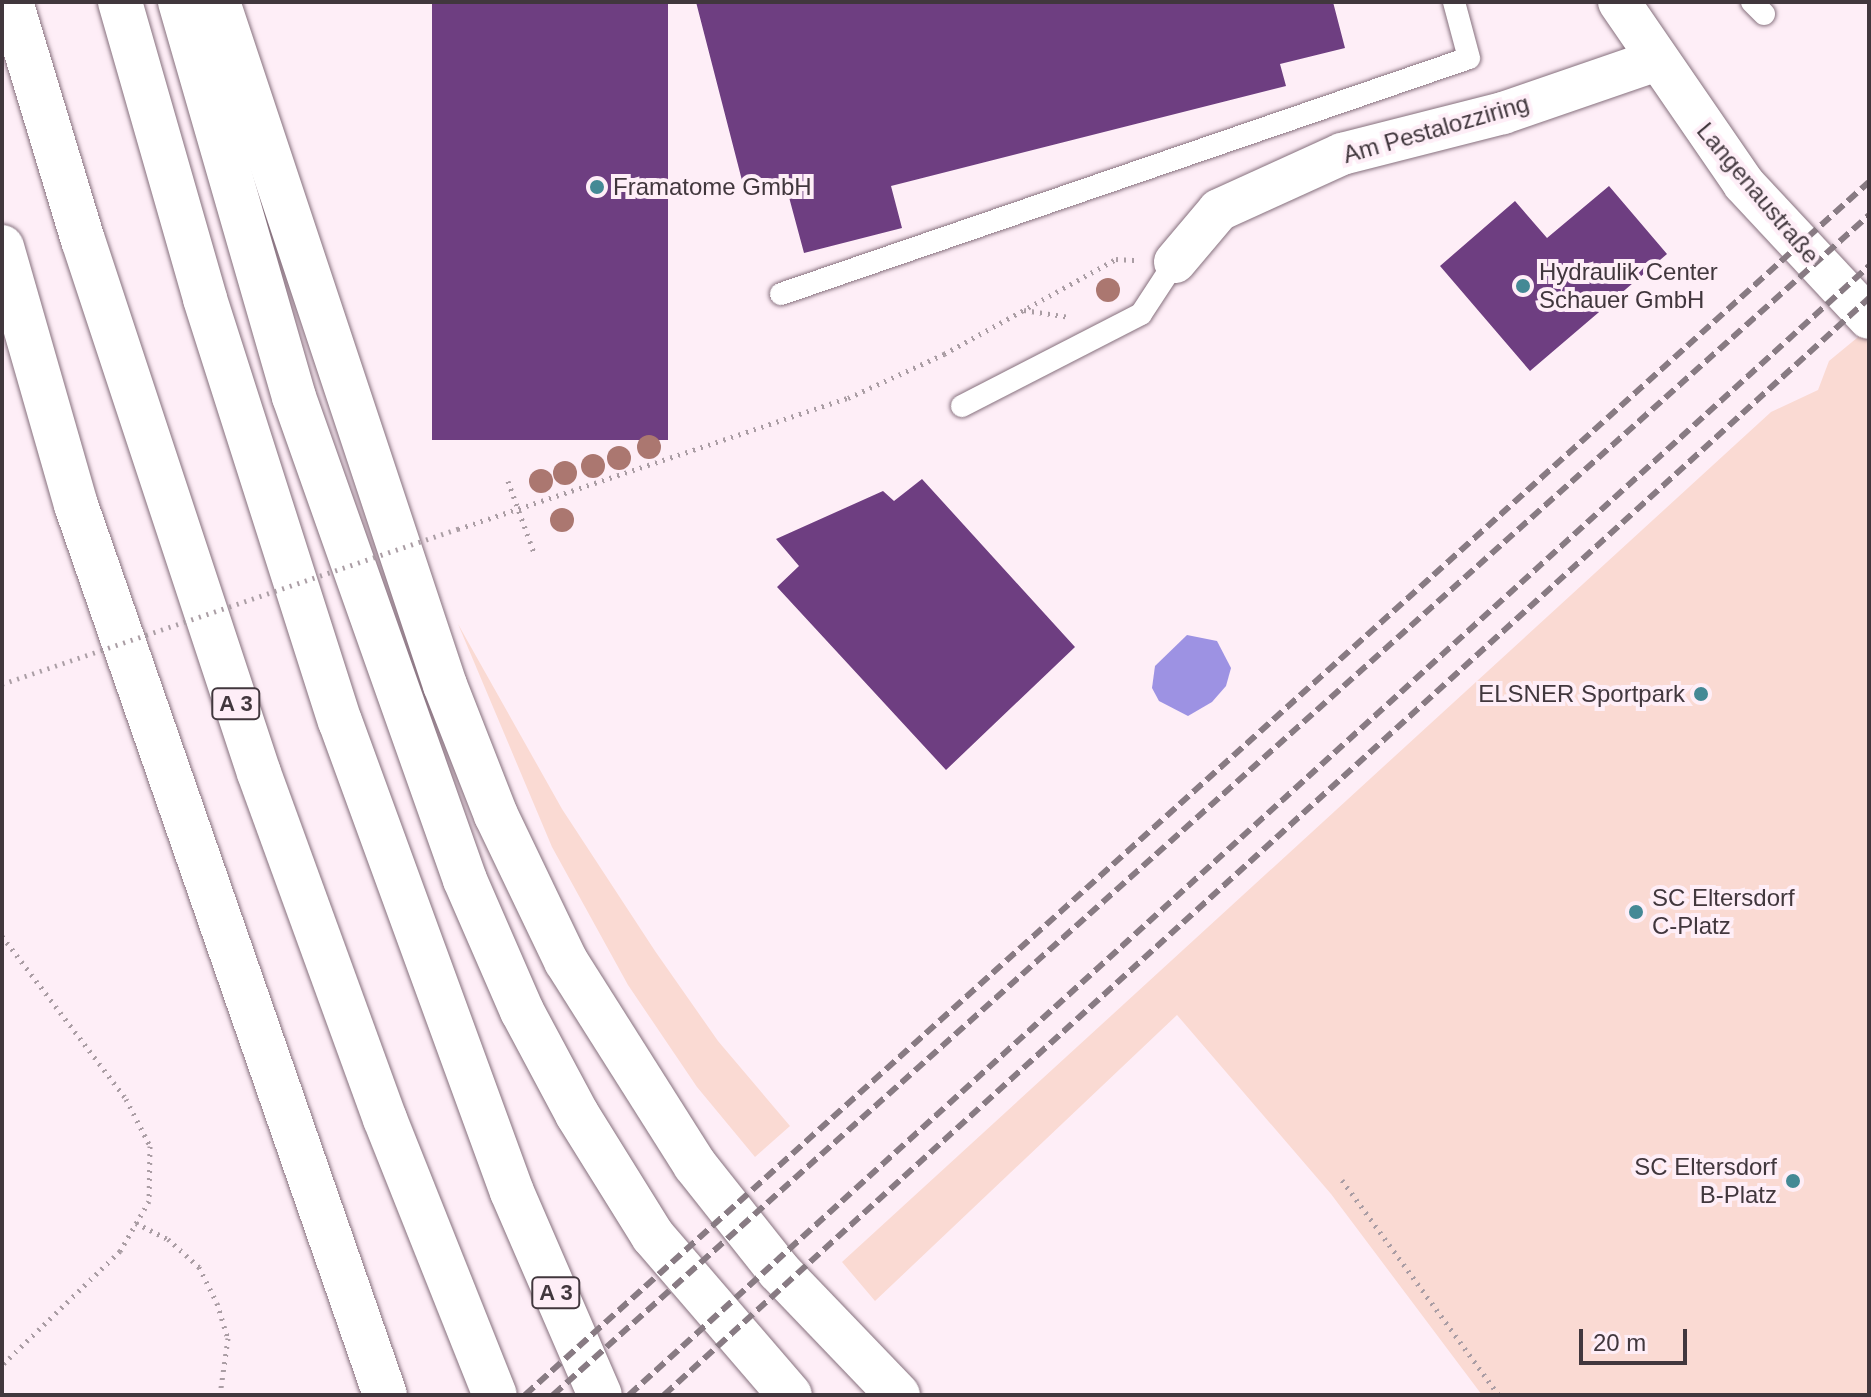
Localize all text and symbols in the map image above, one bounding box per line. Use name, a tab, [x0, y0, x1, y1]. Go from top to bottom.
street label: Am Pestalozziring	[1340, 89, 1532, 169]
street label: Langenaustraße	[1691, 117, 1825, 269]
place label: Framatome GmbH	[613, 173, 812, 201]
marker: Framatome GmbH	[588, 178, 606, 196]
place label: Hydraulik Center Schauer GmbH	[1539, 258, 1718, 314]
marker: Hydraulik Center Schauer GmbH	[1514, 277, 1532, 295]
place label: ELSNER Sportpark	[1478, 680, 1685, 708]
marker: ELSNER Sportpark	[1692, 685, 1710, 703]
road number: A 3	[210, 686, 262, 722]
place label: SC Eltersdorf C-Platz	[1652, 884, 1795, 940]
marker: SC Eltersdorf C-Platz	[1627, 903, 1645, 921]
place label: SC Eltersdorf B-Platz	[1634, 1153, 1777, 1209]
marker: SC Eltersdorf B-Platz	[1784, 1172, 1802, 1190]
road number: A 3	[530, 1275, 582, 1311]
scale bar	[1583, 1313, 1691, 1363]
text: 20 m	[1593, 1329, 1646, 1356]

